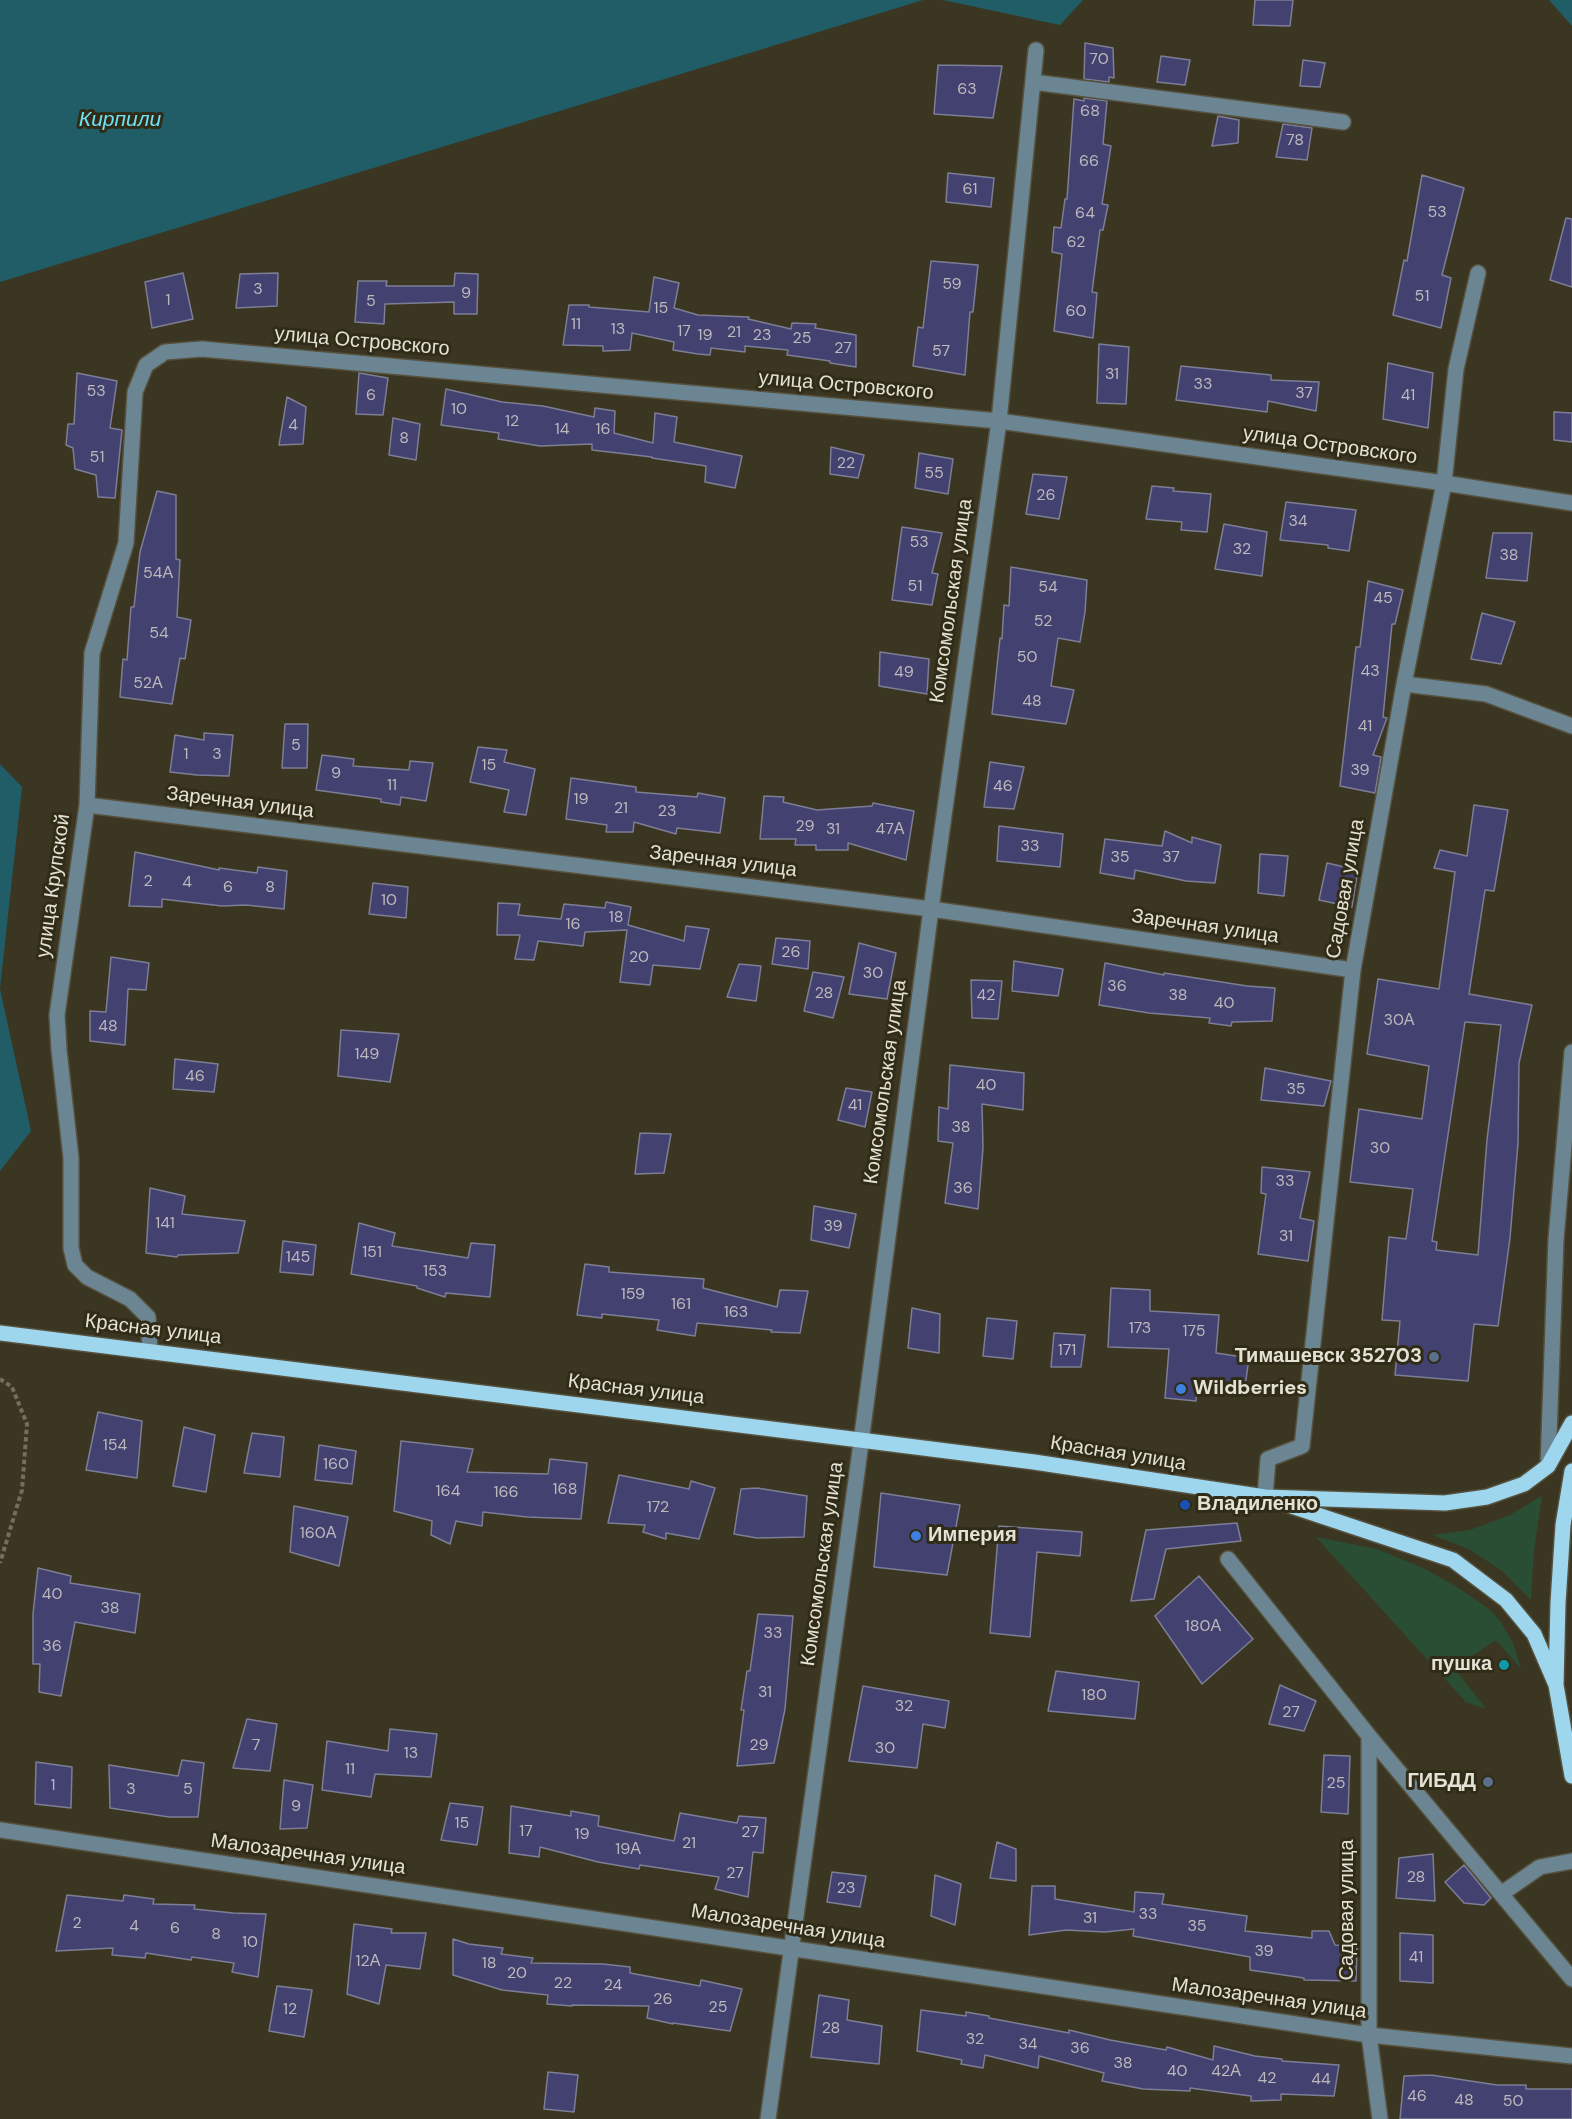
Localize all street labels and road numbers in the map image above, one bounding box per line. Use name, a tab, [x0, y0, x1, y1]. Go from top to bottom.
street label: улица Островского	[273, 322, 451, 362]
street label: улица Островского	[757, 366, 935, 406]
street label: улица Островского	[1241, 422, 1419, 470]
street label: Комсомольская улица	[926, 497, 978, 705]
street label: Заречная улица	[165, 782, 315, 824]
street label: улица Крупской	[32, 813, 76, 959]
street label: Садовая улица	[1322, 817, 1370, 961]
street label: Заречная улица	[648, 841, 798, 883]
street label: Заречная улица	[1130, 905, 1280, 949]
street label: Комсомольская улица	[860, 978, 912, 1186]
street label: Красная улица	[83, 1310, 223, 1350]
street label: Красная улица	[566, 1370, 706, 1410]
street label: Красная улица	[1048, 1431, 1188, 1477]
street label: Комсомольская улица	[797, 1460, 849, 1668]
street label: Малозаречная улица	[209, 1829, 407, 1881]
street label: Садовая улица	[1336, 1839, 1360, 1981]
street label: Малозаречная улица	[689, 1900, 887, 1954]
street label: Малозаречная улица	[1170, 1973, 1368, 2025]

